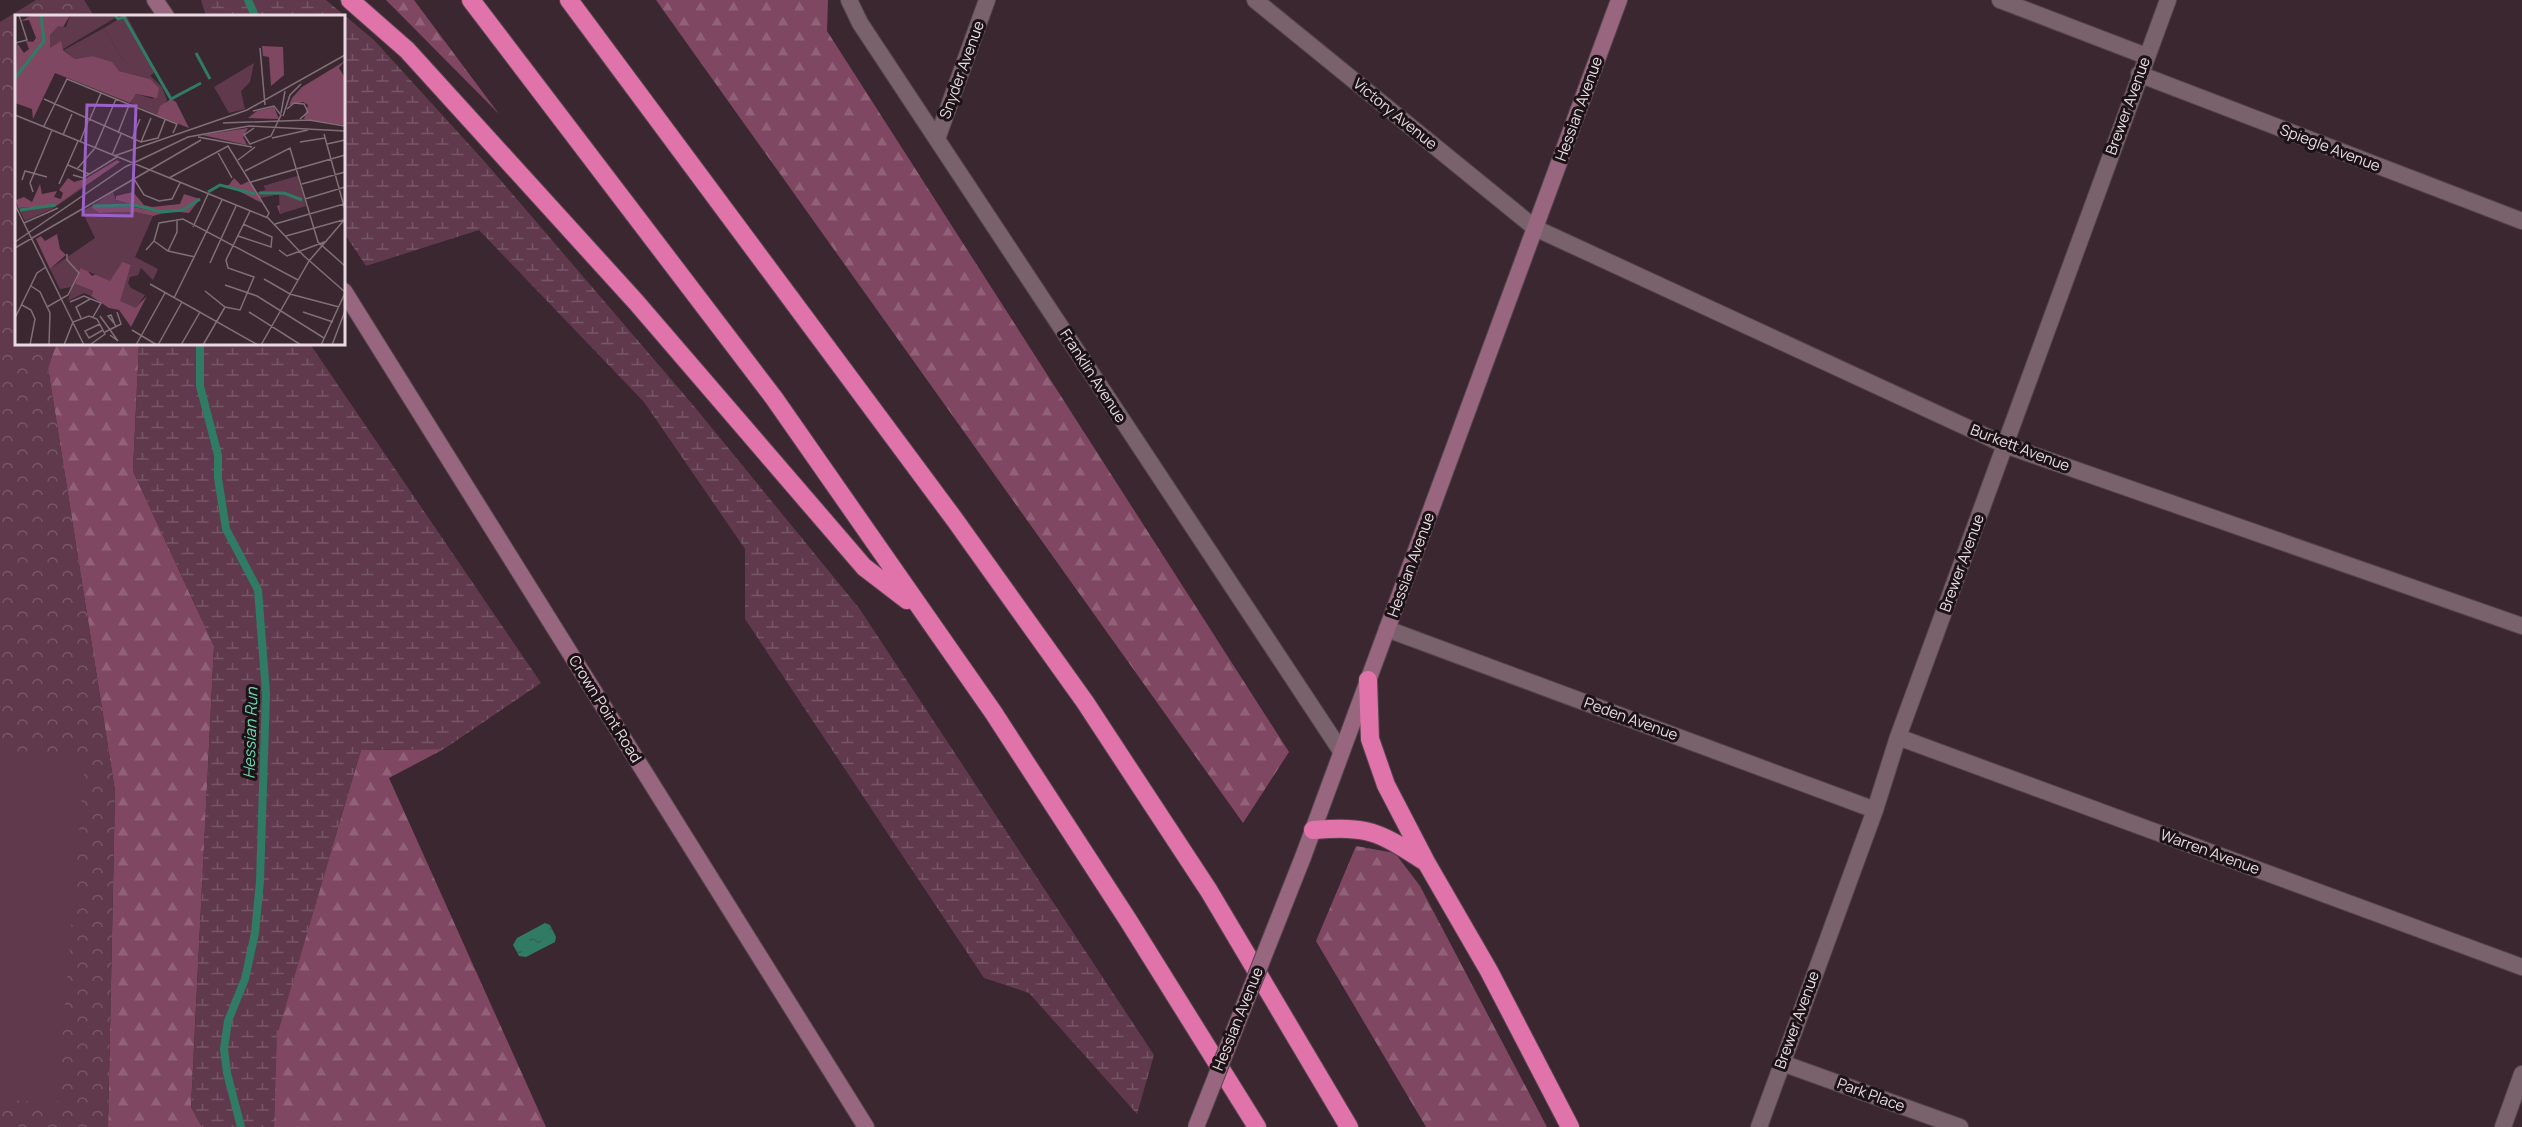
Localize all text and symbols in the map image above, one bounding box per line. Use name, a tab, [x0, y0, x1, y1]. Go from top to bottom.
inset map	[15, 15, 345, 345]
street label: Snyder Avenue	[934, 18, 989, 122]
street label: Hessian Avenue	[1550, 53, 1607, 164]
street label: Brewer Avenue	[2100, 54, 2155, 158]
street label: Victory Avenue	[1349, 73, 1442, 154]
street label: Spiegle Avenue	[2277, 119, 2384, 176]
street label: Franklin Avenue	[1055, 325, 1132, 427]
street label: Burkett Avenue	[1967, 419, 2073, 476]
street label: Hessian Avenue	[1382, 509, 1439, 620]
street label: Brewer Avenue	[1934, 511, 1989, 615]
street label: Crown Point Road	[564, 651, 647, 766]
water label: Hessian Run	[237, 686, 263, 779]
street label: Peden Avenue	[1581, 692, 1681, 745]
street label: Warren Avenue	[2158, 824, 2263, 879]
street label: Hessian Avenue	[1207, 964, 1268, 1074]
street label: Brewer Avenue	[1769, 968, 1824, 1072]
street label: Park Place	[1834, 1073, 1908, 1117]

